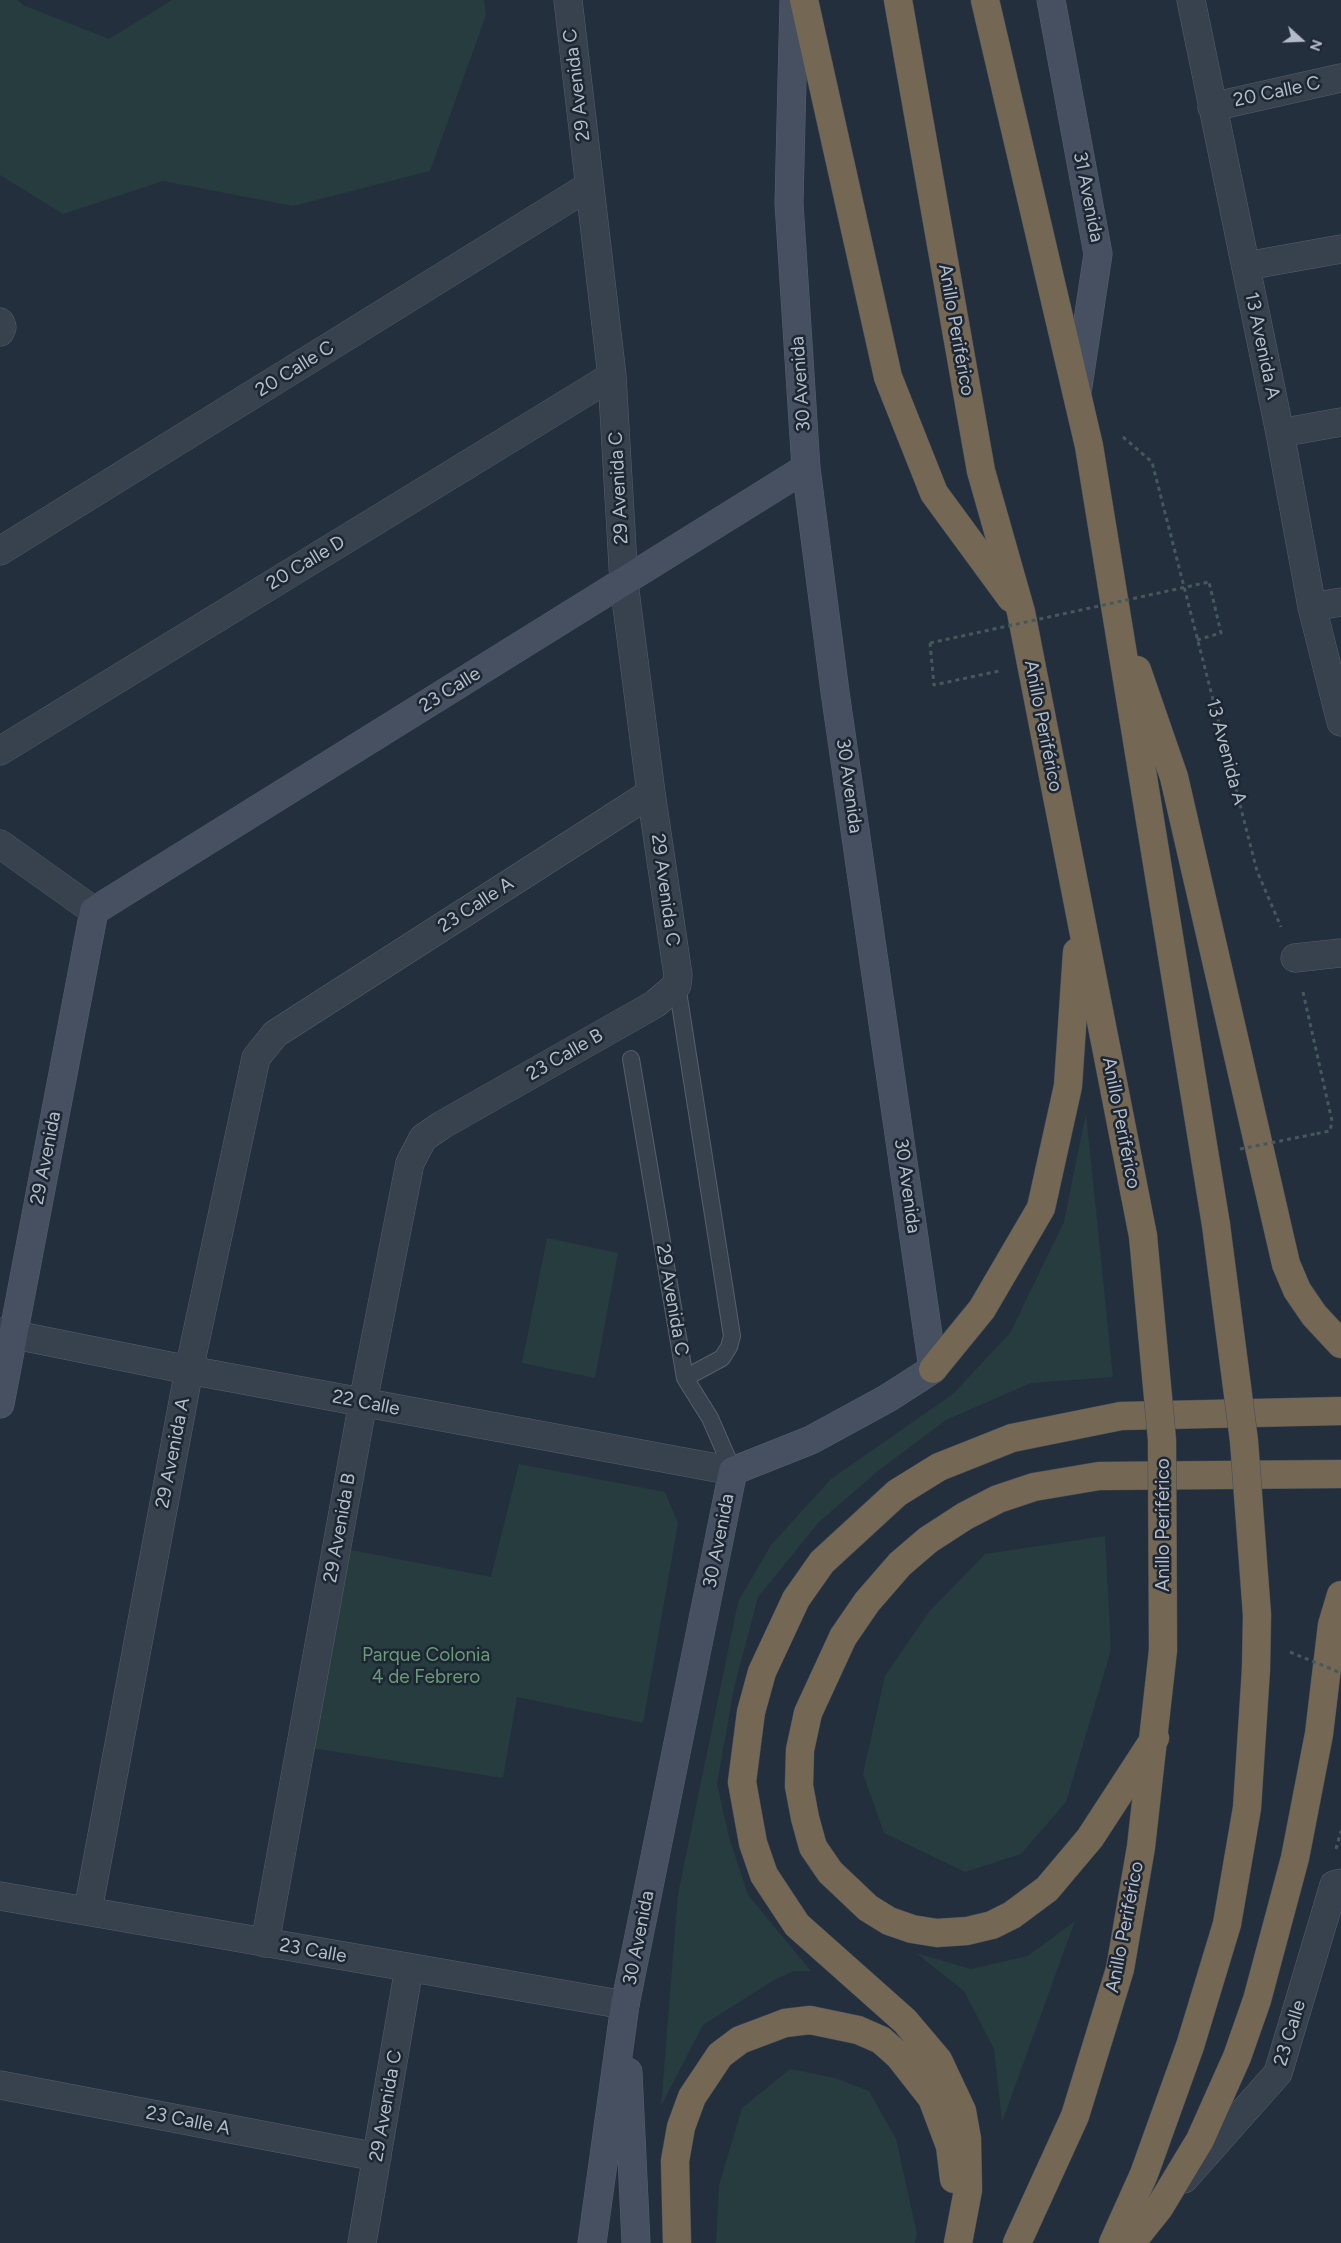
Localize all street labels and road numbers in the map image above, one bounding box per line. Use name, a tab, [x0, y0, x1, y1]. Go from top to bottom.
street label: 29 Avenida C	[559, 28, 595, 142]
street label: 20 Calle C	[1232, 72, 1322, 112]
street label: 31 Avenida	[1068, 150, 1108, 244]
street label: Anillo Periférico	[933, 262, 979, 398]
street label: 13 Avenida A	[1240, 290, 1284, 402]
street label: 30 Avenida	[786, 335, 816, 433]
street label: 20 Calle C	[252, 336, 338, 402]
street label: 29 Avenida C	[605, 431, 633, 545]
street label: 20 Calle D	[263, 531, 349, 595]
street label: Anillo Periférico	[1019, 658, 1067, 794]
street label: 23 Calle	[415, 662, 485, 718]
street label: 13 Avenida A	[1201, 696, 1251, 808]
street label: 30 Avenida	[831, 737, 867, 835]
street label: 29 Avenida C	[646, 832, 684, 948]
street label: 23 Calle A	[434, 872, 518, 938]
street label: 23 Calle B	[523, 1024, 607, 1086]
street label: Anillo Periférico	[1097, 1055, 1145, 1191]
street label: 29 Avenida	[26, 1109, 66, 1207]
street label: 30 Avenida	[889, 1137, 925, 1235]
street label: 29 Avenida C	[651, 1242, 693, 1358]
street label: 22 Calle	[330, 1385, 402, 1421]
street label: 29 Avenida A	[151, 1396, 195, 1510]
street label: Anillo Periférico	[1152, 1458, 1174, 1592]
street label: 29 Avenida B	[319, 1471, 361, 1585]
street label: 30 Avenida	[699, 1492, 739, 1590]
street label: Anillo Periférico	[1101, 1859, 1149, 1995]
street label: 30 Avenida	[619, 1889, 659, 1987]
street label: 23 Calle	[278, 1934, 348, 1968]
street label: 23 Calle	[1269, 1997, 1311, 2069]
street label: 29 Avenida C	[365, 2048, 407, 2164]
street label: 23 Calle A	[144, 2102, 232, 2140]

